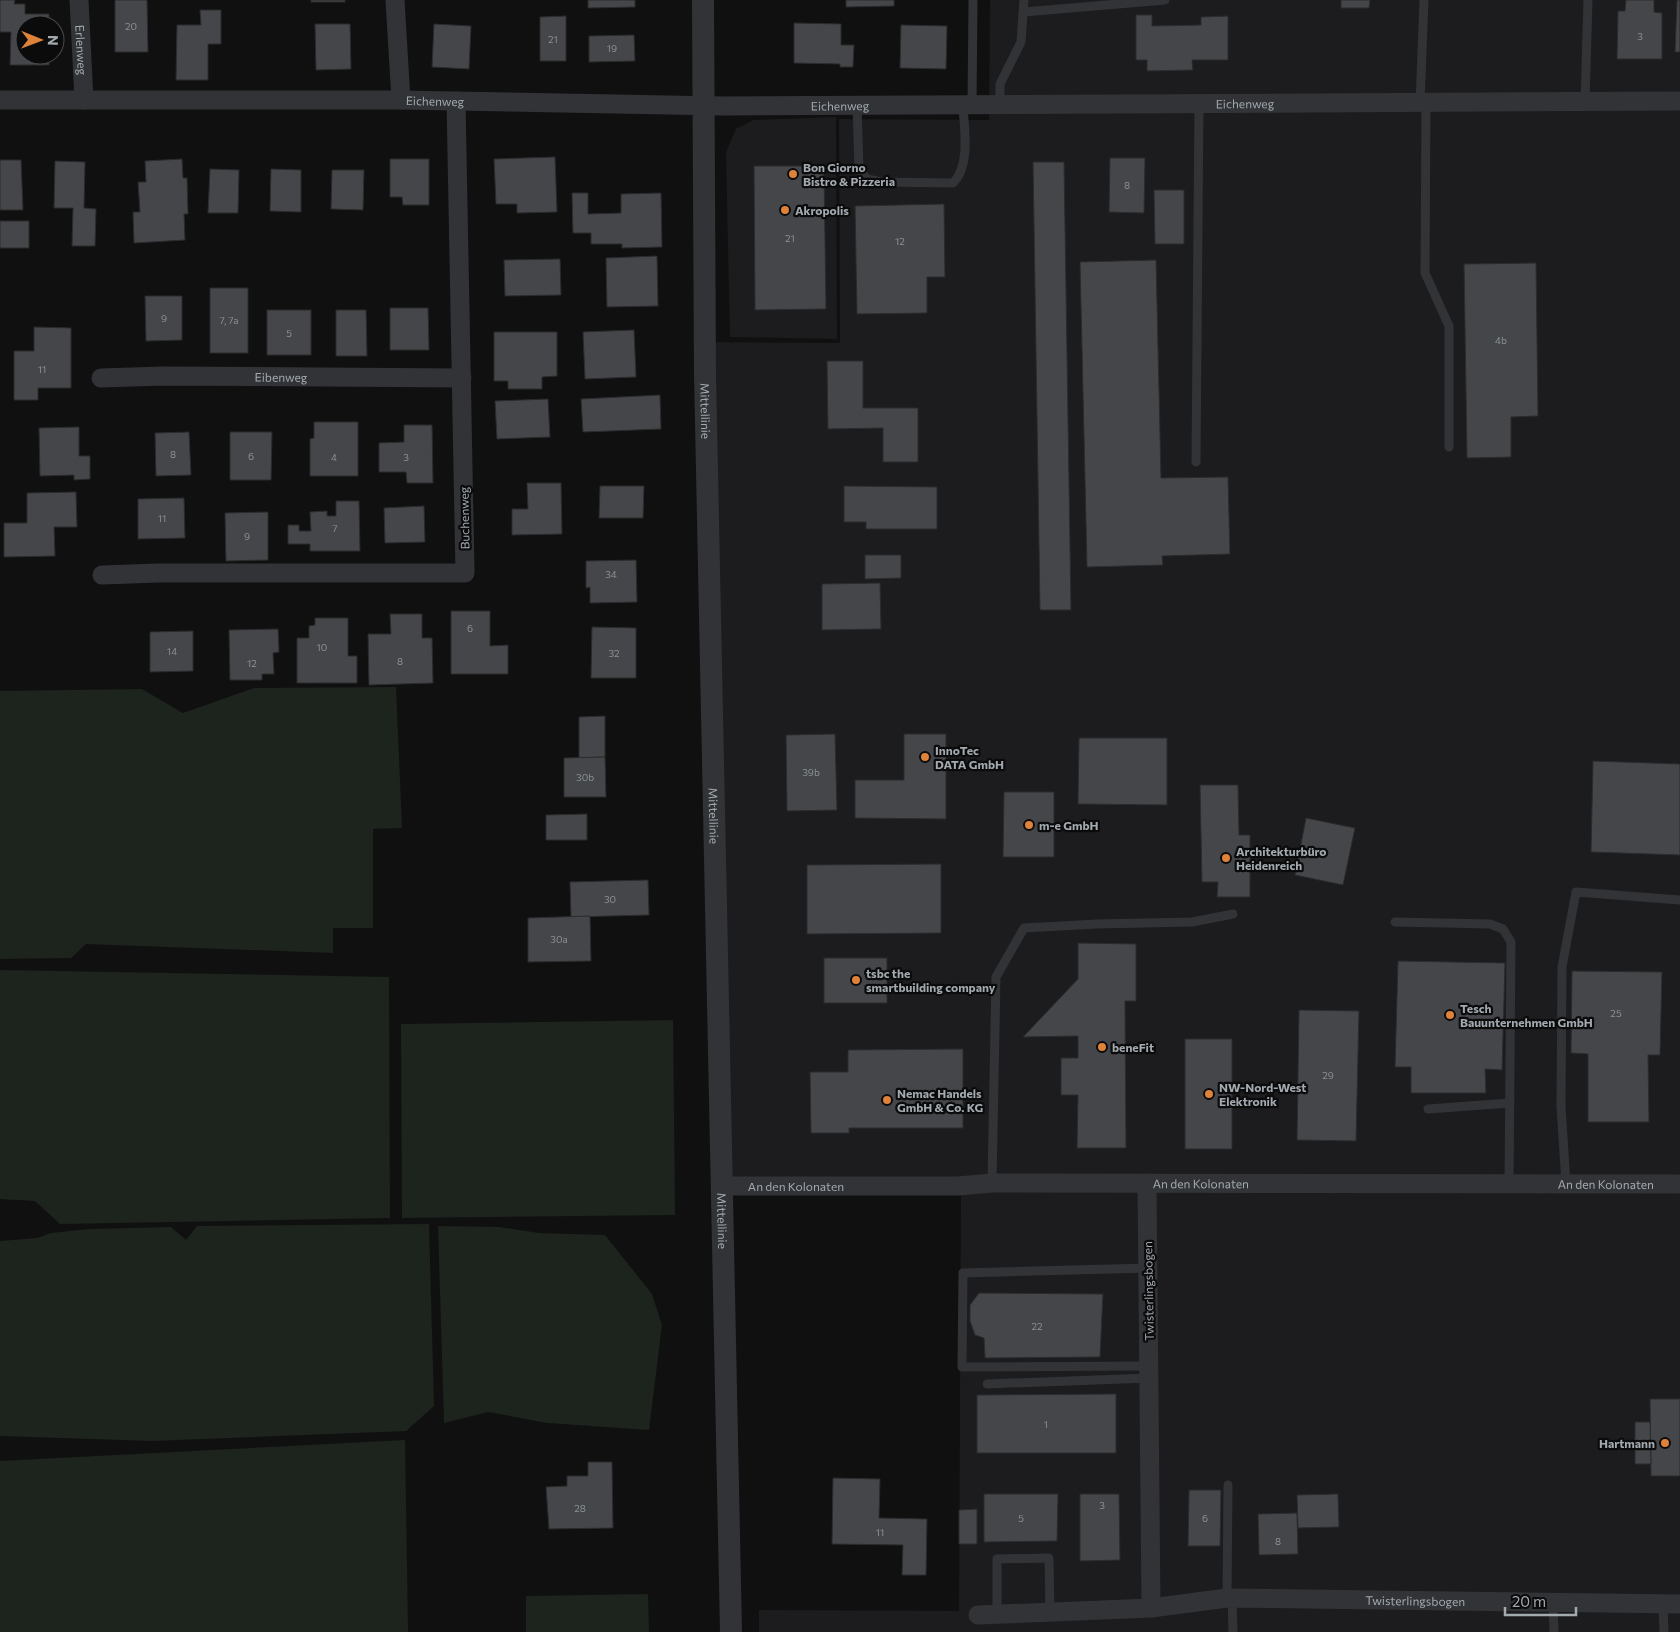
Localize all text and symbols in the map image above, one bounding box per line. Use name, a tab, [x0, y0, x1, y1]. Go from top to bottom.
north arrow	[15, 15, 65, 65]
house number: 20	[125, 20, 137, 32]
street label: Erlenweg	[73, 24, 90, 76]
house number: 3	[1637, 30, 1643, 42]
house number: 21	[548, 33, 558, 45]
text: N	[45, 35, 62, 46]
house number: 19	[607, 42, 617, 54]
street label: Eichenweg	[406, 93, 465, 108]
street label: Eichenweg	[1216, 96, 1275, 110]
street label: Eichenweg	[811, 98, 870, 113]
place label: Bon Giorno Bistro & Pizzeria	[803, 160, 895, 188]
marker: Bon Giorno Bistro & Pizzeria	[787, 168, 799, 180]
house number: 8	[1124, 179, 1130, 191]
place label: Akropolis	[795, 203, 849, 217]
marker: Akropolis	[779, 204, 791, 216]
house number: 21	[785, 232, 795, 244]
house number: 12	[895, 235, 905, 247]
house number: 9	[161, 312, 167, 324]
house number: 7, 7a	[219, 314, 239, 326]
house number: 5	[286, 327, 292, 339]
house number: 4b	[1495, 334, 1507, 346]
house number: 11	[38, 363, 46, 375]
street label: Eibenweg	[255, 370, 308, 384]
street label: Mittellinie	[698, 383, 713, 439]
house number: 8	[170, 448, 176, 460]
house number: 6	[248, 450, 254, 462]
house number: 4	[331, 451, 337, 463]
house number: 3	[403, 451, 409, 463]
street label: Buchenweg	[456, 486, 472, 549]
house number: 11	[158, 512, 166, 524]
house number: 7	[332, 522, 338, 534]
house number: 9	[244, 530, 250, 542]
house number: 34	[605, 568, 617, 580]
house number: 6	[467, 622, 473, 634]
house number: 10	[317, 641, 327, 653]
house number: 14	[167, 645, 177, 657]
house number: 32	[608, 647, 620, 659]
house number: 8	[397, 655, 403, 667]
house number: 12	[247, 657, 257, 669]
place label: InnoTec DATA GmbH	[935, 743, 1004, 771]
marker: InnoTec DATA GmbH	[919, 751, 931, 763]
house number: 39b	[802, 766, 820, 778]
house number: 30b	[576, 771, 594, 783]
street label: Mittellinie	[707, 788, 722, 844]
place label: m-e GmbH	[1039, 818, 1099, 832]
marker: m-e GmbH	[1023, 819, 1035, 831]
place label: Architekturbüro Heidenreich	[1236, 844, 1327, 872]
marker: Architekturbüro Heidenreich	[1220, 852, 1232, 864]
house number: 30	[604, 893, 616, 905]
house number: 30a	[550, 933, 568, 945]
place label: tsbc the smartbuilding company	[866, 966, 996, 994]
marker: tsbc the smartbuilding company	[850, 974, 862, 986]
place label: Tesch Bauunternehmen GmbH	[1460, 1001, 1593, 1029]
house number: 25	[1610, 1007, 1622, 1019]
marker: Tesch Bauunternehmen GmbH	[1444, 1009, 1456, 1021]
place label: beneFit	[1112, 1040, 1154, 1054]
marker: beneFit	[1096, 1041, 1108, 1053]
house number: 29	[1322, 1069, 1334, 1081]
place label: NW-Nord-West Elektronik	[1219, 1080, 1306, 1108]
place label: Nemac Handels GmbH & Co. KG	[897, 1086, 984, 1114]
marker: NW-Nord-West Elektronik	[1203, 1088, 1215, 1100]
marker: Nemac Handels GmbH & Co. KG	[881, 1094, 893, 1106]
street label: An den Kolonaten	[1153, 1176, 1249, 1190]
street label: An den Kolonaten	[1558, 1177, 1654, 1191]
street label: An den Kolonaten	[748, 1179, 844, 1193]
street label: Mittellinie	[715, 1193, 730, 1249]
street label: Twisterlingsbogen	[1140, 1241, 1156, 1341]
house number: 22	[1031, 1320, 1043, 1332]
house number: 1	[1044, 1418, 1048, 1430]
place label: Hartmann	[1599, 1436, 1655, 1450]
marker: Hartmann	[1659, 1437, 1671, 1449]
house number: 3	[1099, 1499, 1105, 1511]
house number: 28	[574, 1502, 586, 1514]
house number: 5	[1018, 1512, 1024, 1524]
house number: 6	[1202, 1512, 1208, 1524]
house number: 11	[876, 1526, 884, 1538]
house number: 8	[1275, 1535, 1281, 1547]
scale bar	[1505, 1584, 1576, 1616]
text: 20 m	[1512, 1592, 1546, 1610]
street label: Twisterlingsbogen	[1365, 1593, 1465, 1608]

